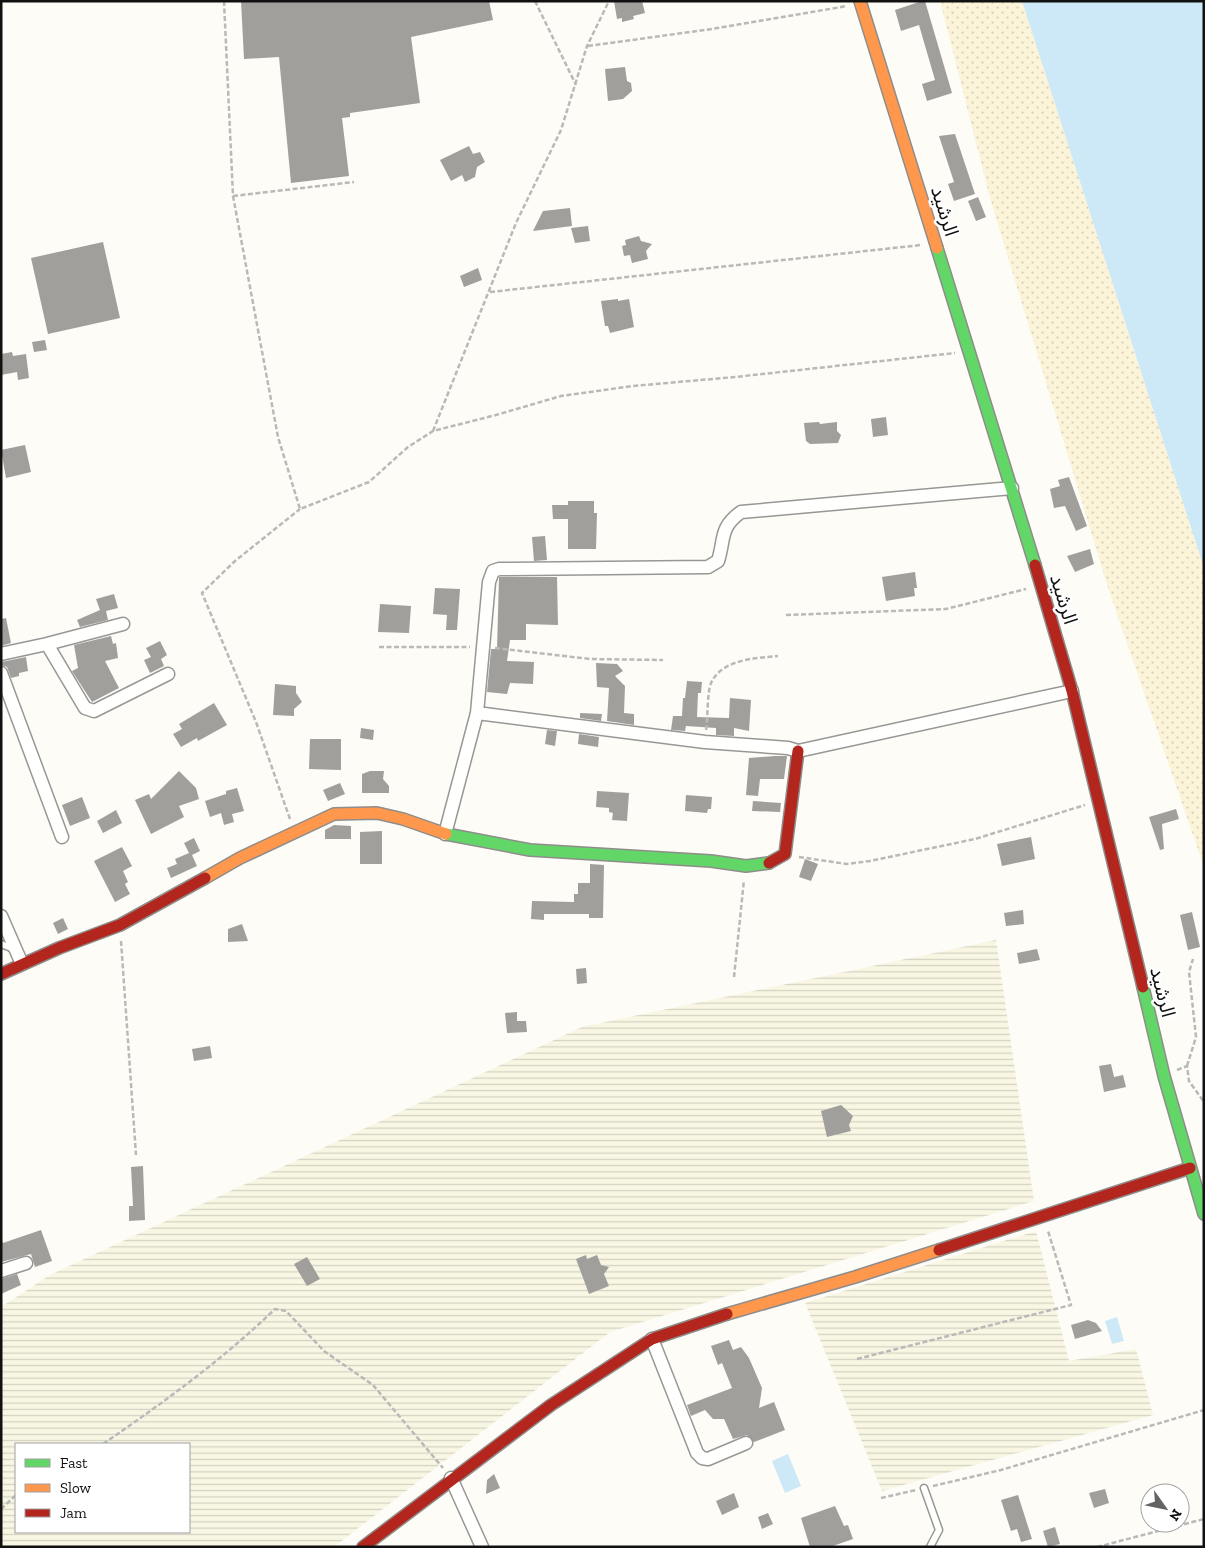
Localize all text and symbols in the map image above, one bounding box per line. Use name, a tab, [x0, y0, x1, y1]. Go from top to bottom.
street label: الرشيد	[926, 183, 964, 239]
street label: الرشيد	[1045, 571, 1083, 627]
street label: الرشيد	[1145, 964, 1181, 1020]
legend	[15, 1443, 190, 1533]
text: Fast	[60, 1454, 88, 1472]
text: Slow	[60, 1479, 92, 1497]
north arrow	[1140, 1483, 1190, 1533]
text: Jam	[60, 1504, 87, 1522]
text: N	[1165, 1506, 1186, 1524]

